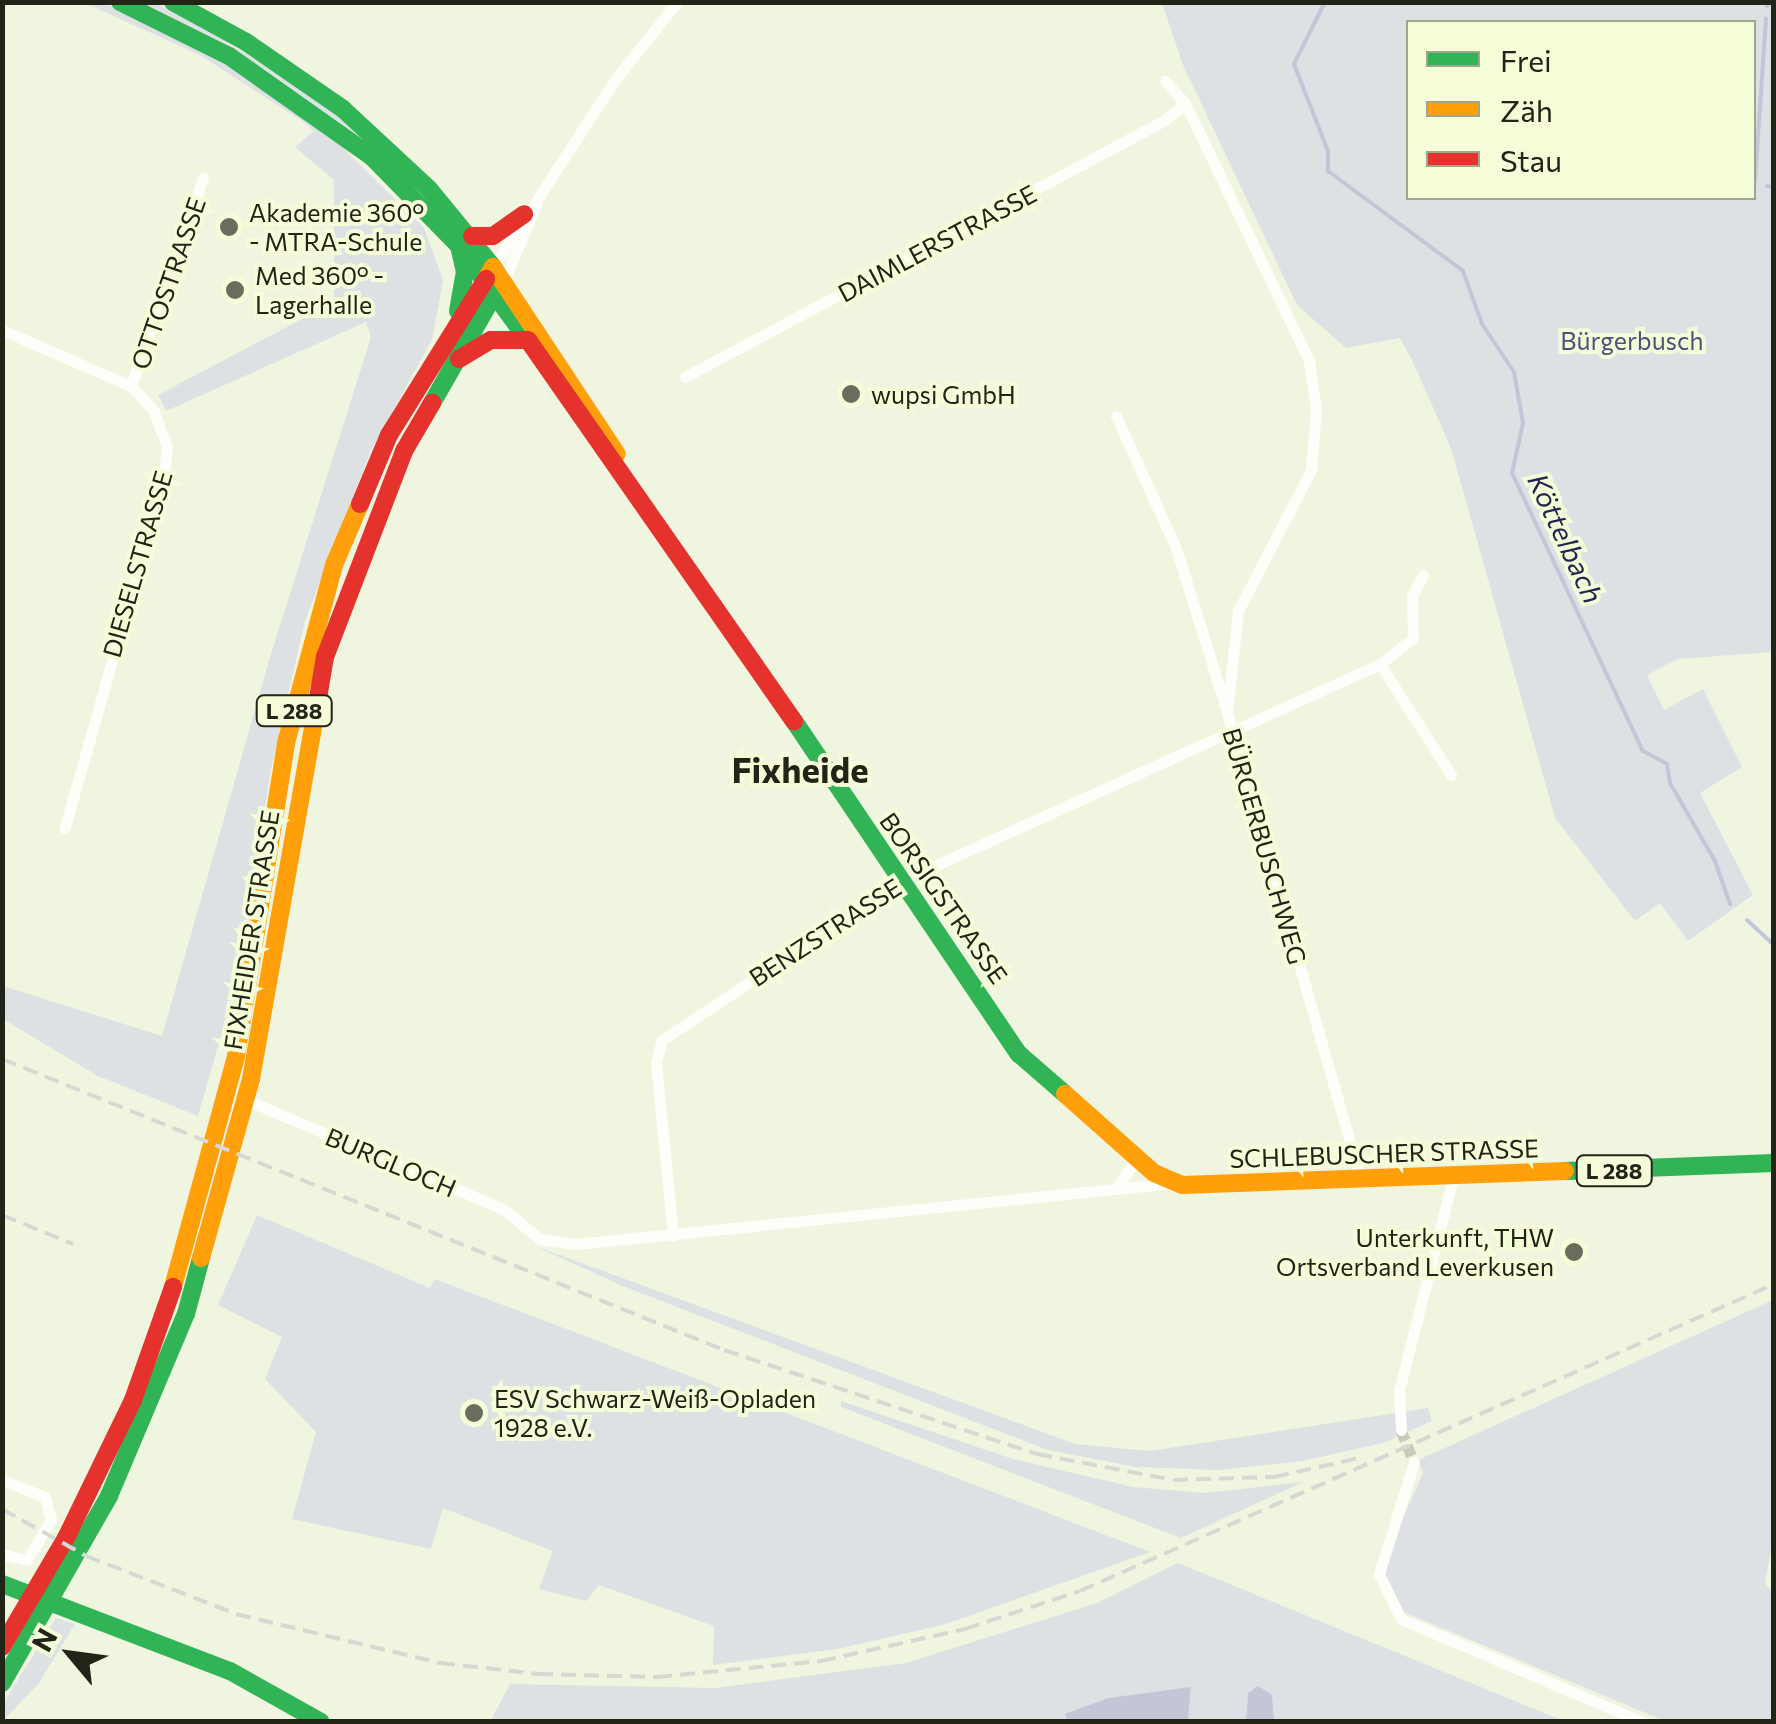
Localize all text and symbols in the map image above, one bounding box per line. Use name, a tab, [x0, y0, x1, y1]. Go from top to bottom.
legend	[1406, 20, 1756, 200]
text: Frei	[1500, 41, 1552, 78]
text: Zäh	[1500, 91, 1553, 128]
text: Stau	[1500, 141, 1562, 178]
street label: DAIMLERSTRASSE	[833, 178, 1041, 308]
street label: OTTOSTRASSE	[125, 193, 211, 373]
place label: Akademie 360° - MTRA-Schule	[249, 198, 424, 257]
marker: Akademie 360° - MTRA-Schule	[218, 216, 240, 238]
place label: Med 360° - Lagerhalle	[255, 261, 384, 320]
marker: Med 360° - Lagerhalle	[224, 279, 246, 301]
park label: Bürgerbusch	[1560, 325, 1704, 355]
place label: wupsi GmbH	[871, 379, 1016, 409]
marker: wupsi GmbH	[840, 383, 862, 405]
street label: DIESELSTRASSE	[96, 467, 178, 661]
water label: Köttelbach	[1521, 468, 1611, 608]
road number: L 288	[254, 694, 334, 728]
street label: BÜRGERBUSCHWEG	[1217, 724, 1313, 968]
district label: Fixheide	[731, 748, 869, 790]
street label: BORSIGSTRASSE	[874, 807, 1014, 989]
street label: FIXHEIDER STRASSE	[217, 808, 285, 1052]
street label: BENZSTRASSE	[743, 872, 907, 992]
street label: BURGLOCH	[321, 1121, 461, 1203]
street label: SCHLEBUSCHER STRASSE	[1229, 1133, 1539, 1173]
road number: L 288	[1574, 1154, 1654, 1188]
place label: Unterkunft, THW Ortsverband Leverkusen	[1276, 1223, 1554, 1282]
marker: Unterkunft, THW Ortsverband Leverkusen	[1563, 1241, 1585, 1263]
place label: ESV Schwarz-Weiß-Opladen 1928 e.V.	[494, 1384, 816, 1443]
marker: ESV Schwarz-Weiß-Opladen 1928 e.V.	[463, 1402, 485, 1424]
north arrow	[20, 1604, 120, 1704]
text: N	[24, 1622, 64, 1657]

